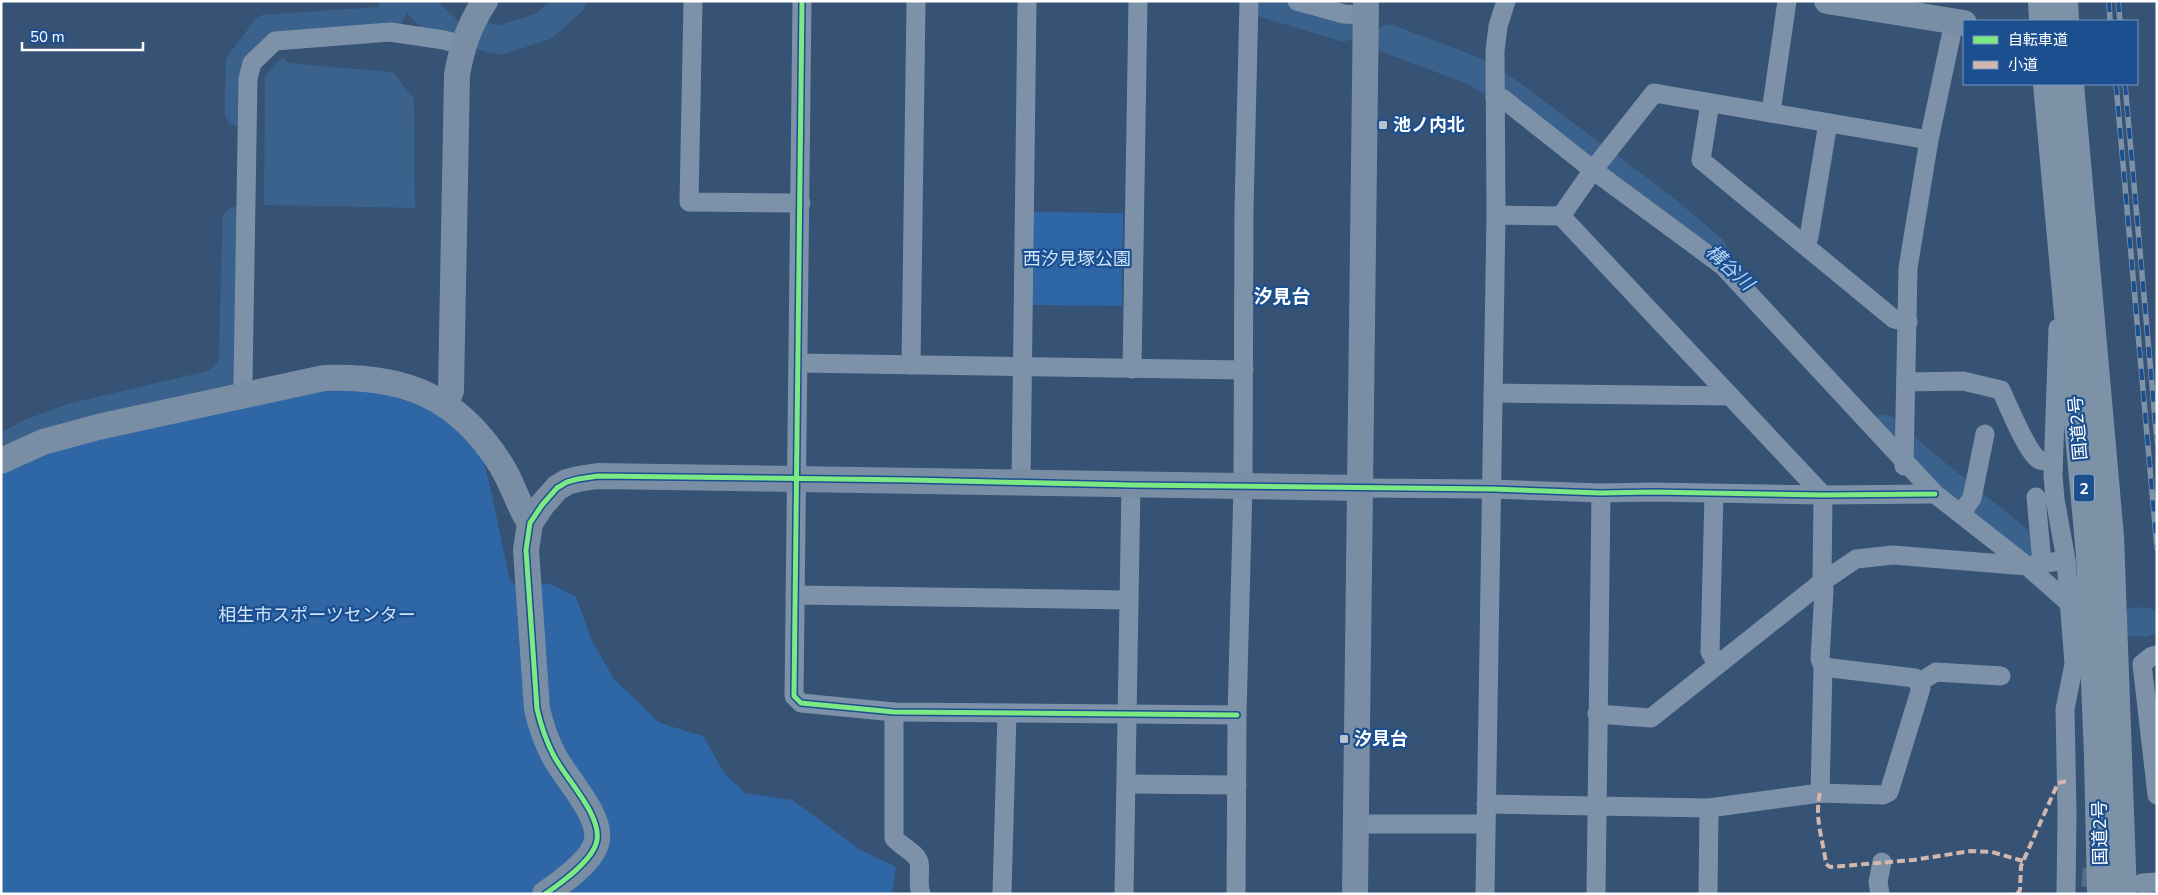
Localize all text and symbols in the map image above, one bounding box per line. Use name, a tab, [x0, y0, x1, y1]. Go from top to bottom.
scale bar	[22, 20, 144, 52]
legend	[1963, 20, 2138, 85]
text: 50 m	[30, 27, 65, 47]
text: 自転車道	[2008, 30, 2068, 50]
text: 小道	[2008, 55, 2038, 75]
place label: 池ノ内北	[1393, 113, 1465, 137]
marker: 池ノ内北	[1377, 119, 1389, 131]
water label: 構谷川	[1700, 239, 1760, 298]
park label: 西汐見塚公園	[1023, 247, 1131, 271]
district label: 汐見台	[1253, 284, 1311, 310]
street label: 国道2号	[2063, 395, 2093, 461]
road number: 2	[2074, 474, 2094, 502]
park label: 相生市スポーツセンター	[218, 603, 416, 627]
place label: 汐見台	[1354, 727, 1408, 751]
marker: 汐見台	[1338, 733, 1350, 745]
street label: 国道2号	[2087, 800, 2113, 866]

